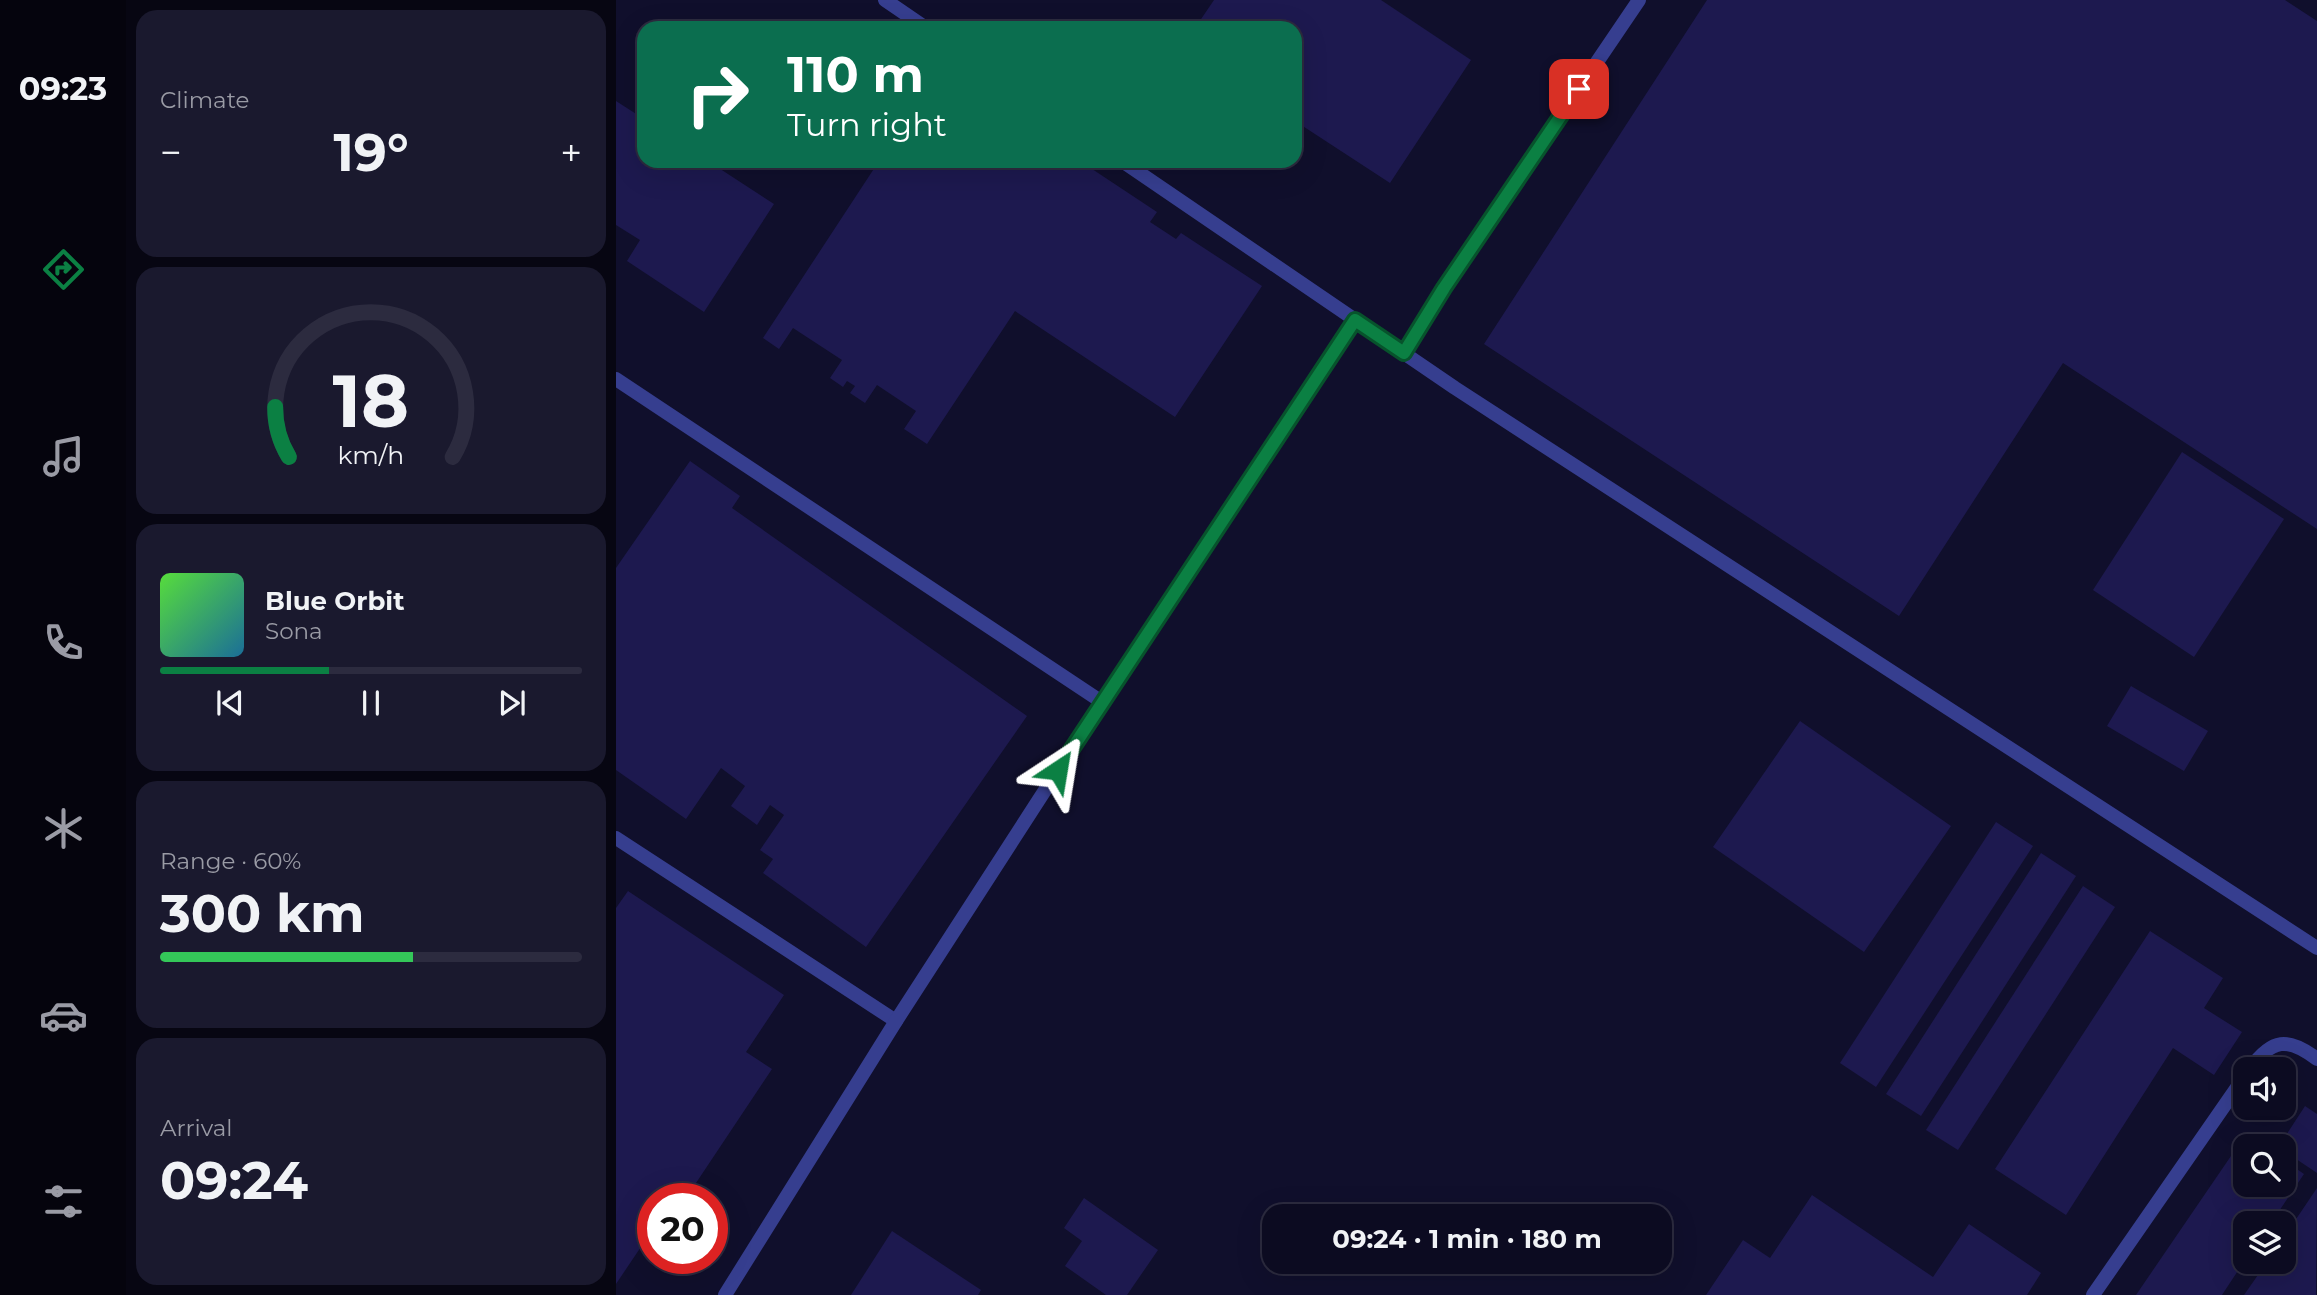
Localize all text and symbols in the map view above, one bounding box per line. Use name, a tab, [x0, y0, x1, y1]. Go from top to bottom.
text: 110 m	[787, 45, 924, 104]
icon: right	[672, 49, 763, 140]
pin	[1549, 59, 1609, 119]
text: 09:23	[19, 69, 107, 108]
icon: arrive	[1560, 70, 1598, 108]
text: Climate	[160, 86, 249, 114]
text: Turn right	[787, 105, 947, 144]
text: 19°	[333, 121, 409, 184]
text: −	[160, 129, 182, 176]
text: +	[560, 129, 582, 176]
icon: directions	[39, 245, 88, 294]
text: 18	[333, 357, 409, 445]
icon: music	[39, 432, 88, 481]
text: km/h	[338, 439, 404, 469]
text: Blue Orbit	[265, 585, 404, 617]
text: Sona	[265, 617, 323, 645]
icon: phone	[39, 618, 88, 667]
icon: previous	[211, 684, 249, 722]
icon: pause	[352, 684, 390, 722]
icon: next	[493, 684, 531, 722]
position arrow	[1021, 733, 1095, 807]
icon: climate	[39, 804, 88, 853]
text: Range · 60%	[160, 847, 301, 875]
text: 300 km	[160, 882, 365, 945]
icon: car	[39, 991, 88, 1040]
map controls	[2233, 1057, 2296, 1274]
button: sound	[2233, 1057, 2296, 1120]
text: Arrival	[160, 1114, 233, 1142]
button: search	[2233, 1134, 2296, 1197]
text: 09:24	[160, 1149, 308, 1212]
icon: filters	[39, 1177, 88, 1226]
speed limit sign: 20	[637, 1183, 728, 1274]
button: layers	[2233, 1211, 2296, 1274]
text: 09:24 · 1 min · 180 m	[1332, 1223, 1602, 1255]

